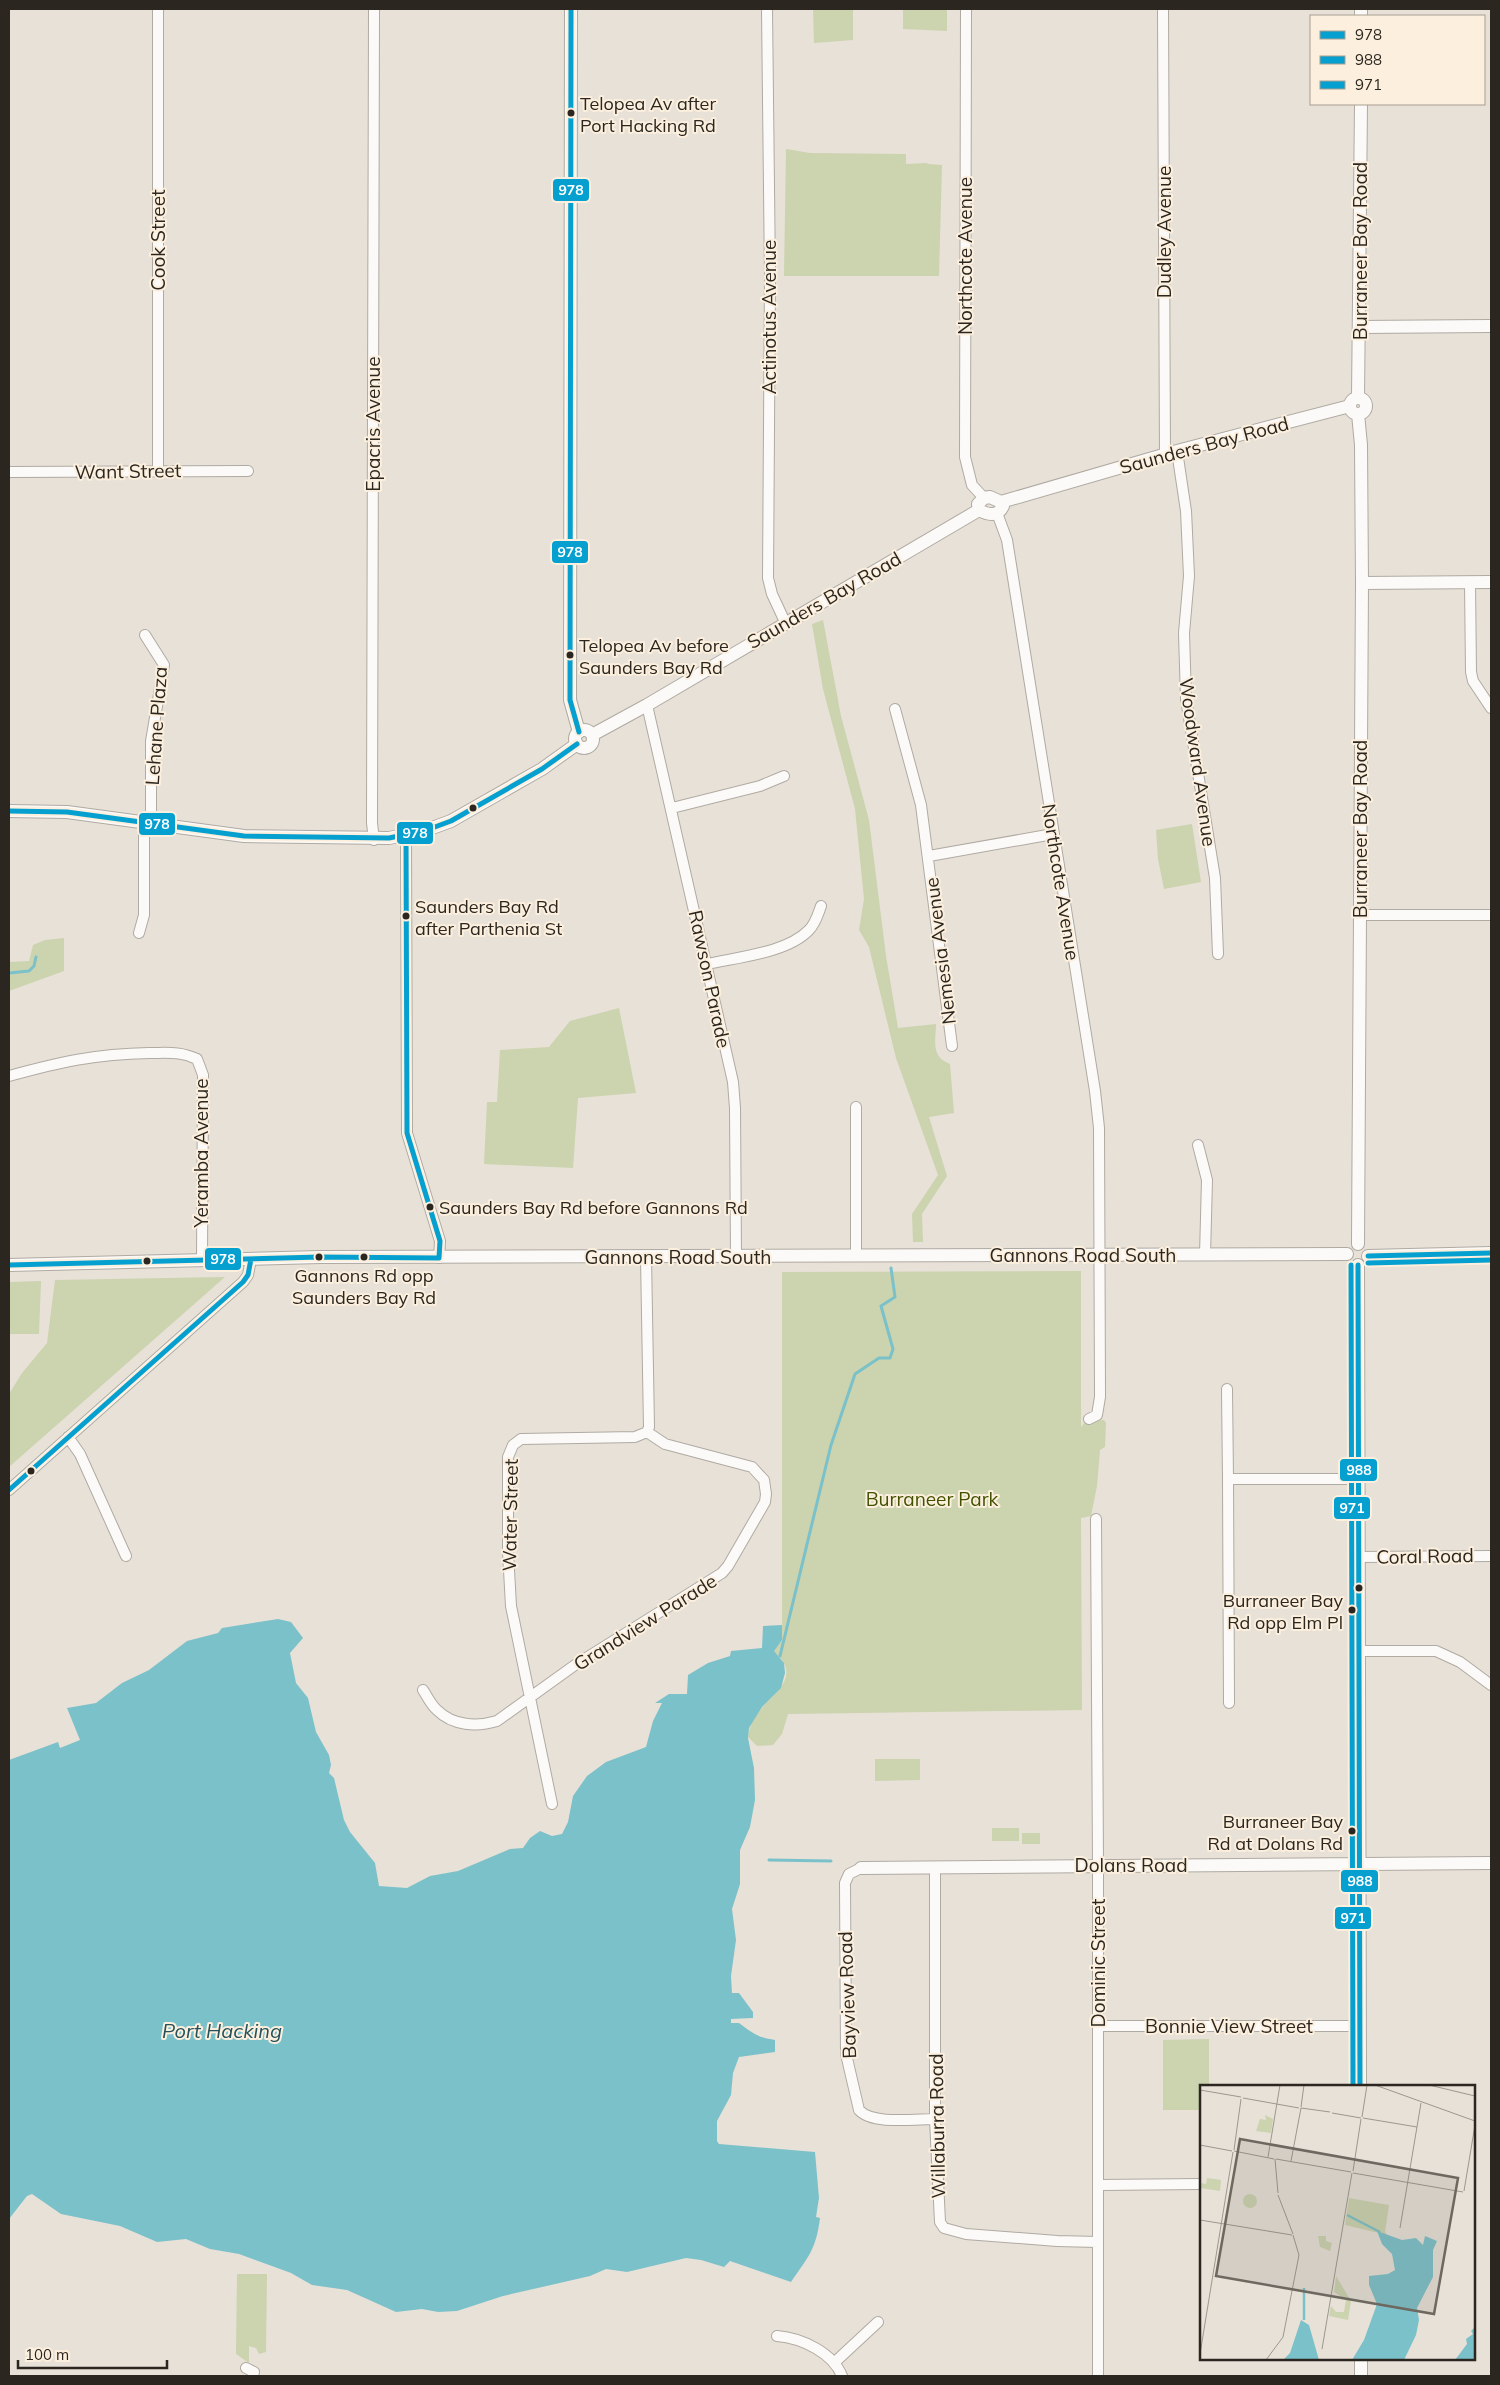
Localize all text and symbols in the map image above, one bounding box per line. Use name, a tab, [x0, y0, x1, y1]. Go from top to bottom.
legend	[1310, 15, 1485, 105]
text: 978	[1355, 25, 1382, 44]
text: 988	[1355, 50, 1382, 69]
text: 971	[1355, 75, 1382, 94]
place label: Telopea Av after Port Hacking Rd	[580, 92, 716, 137]
marker: Telopea Av after Port Hacking Rd	[566, 108, 576, 118]
street label: Burraneer Bay Road	[1348, 162, 1372, 340]
street label: Dudley Avenue	[1152, 166, 1176, 298]
street label: Northcote Avenue	[953, 177, 977, 335]
line badge: 978	[552, 178, 590, 202]
text: 978	[558, 181, 584, 199]
street label: Cook Street	[146, 189, 170, 291]
street label: Actinotus Avenue	[757, 240, 781, 394]
street label: Epacris Avenue	[361, 356, 385, 492]
street label: Saunders Bay Road	[1117, 411, 1291, 479]
street label: Want Street	[74, 458, 182, 484]
line badge: 978	[551, 540, 589, 564]
text: 978	[557, 543, 583, 561]
street label: Saunders Bay Road	[743, 546, 905, 654]
place label: Telopea Av before Saunders Bay Rd	[579, 634, 729, 679]
marker: Telopea Av before Saunders Bay Rd	[565, 650, 575, 660]
street label: Lehane Plaza	[140, 666, 172, 786]
street label: Woodward Avenue	[1174, 676, 1222, 848]
street label: Burraneer Bay Road	[1348, 740, 1372, 918]
street label: Northcote Avenue	[1037, 802, 1085, 962]
unlabelled marker	[468, 803, 478, 813]
line badge: 978	[138, 812, 176, 836]
text: 978	[144, 815, 170, 833]
line badge: 978	[396, 821, 434, 845]
text: 978	[402, 824, 428, 842]
street label: Nemesia Avenue	[919, 876, 961, 1026]
place label: Saunders Bay Rd after Parthenia St	[415, 895, 562, 940]
street label: Rawson Parade	[684, 908, 736, 1050]
marker: Saunders Bay Rd after Parthenia St	[401, 911, 411, 921]
street label: Yeramba Avenue	[189, 1078, 213, 1229]
place label: Saunders Bay Rd before Gannons Rd	[439, 1196, 748, 1219]
marker: Saunders Bay Rd before Gannons Rd	[425, 1202, 435, 1212]
street label: Gannons Road South	[990, 1243, 1176, 1267]
street label: Gannons Road South	[585, 1245, 771, 1269]
line badge: 978	[204, 1247, 242, 1271]
text: 978	[210, 1250, 236, 1268]
unlabelled marker	[314, 1252, 324, 1262]
marker: Gannons Rd opp Saunders Bay Rd	[359, 1252, 369, 1262]
unlabelled marker	[142, 1256, 152, 1266]
place label: Gannons Rd opp Saunders Bay Rd	[292, 1264, 436, 1309]
street label: Water Street	[497, 1458, 523, 1572]
line badge: 988	[1339, 1458, 1378, 1482]
text: 988	[1346, 1461, 1372, 1479]
unlabelled marker	[26, 1466, 36, 1476]
park label: Burraneer Park	[866, 1487, 999, 1511]
line badge: 971	[1333, 1496, 1371, 1520]
text: 971	[1339, 1499, 1365, 1517]
street label: Coral Road	[1376, 1543, 1474, 1569]
street label: Grandview Parade	[569, 1568, 721, 1676]
unlabelled marker	[1354, 1583, 1364, 1593]
place label: Burraneer Bay Rd opp Elm Pl	[1223, 1589, 1343, 1634]
marker: Burraneer Bay Rd opp Elm Pl	[1347, 1605, 1357, 1615]
place label: Burraneer Bay Rd at Dolans Rd	[1207, 1810, 1343, 1855]
marker: Burraneer Bay Rd at Dolans Rd	[1347, 1826, 1357, 1836]
street label: Dolans Road	[1074, 1853, 1188, 1877]
line badge: 988	[1340, 1869, 1379, 1893]
text: 988	[1347, 1872, 1373, 1890]
street label: Dominic Street	[1086, 1898, 1110, 2027]
line badge: 971	[1334, 1906, 1372, 1930]
text: 971	[1340, 1909, 1366, 1927]
street label: Bayview Road	[833, 1931, 861, 2059]
street label: Bonnie View Street	[1145, 2014, 1313, 2038]
water label: Port Hacking	[162, 2018, 282, 2043]
street label: Willaburra Road	[924, 2053, 950, 2199]
inset map	[1200, 2085, 1475, 2360]
scale bar	[18, 2338, 166, 2370]
text: 100 m	[25, 2345, 69, 2364]

